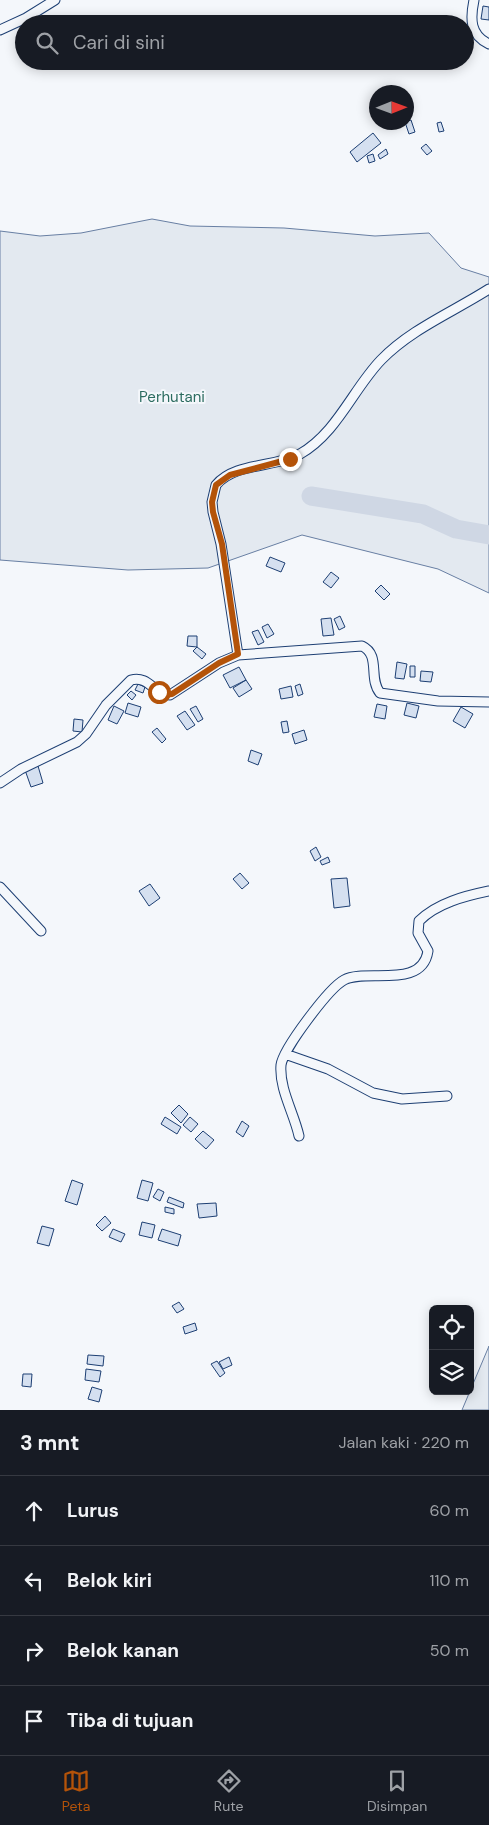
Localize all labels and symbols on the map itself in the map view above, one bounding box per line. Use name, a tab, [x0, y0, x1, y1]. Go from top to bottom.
north arrow	[369, 85, 414, 130]
park label: Perhutani	[139, 387, 205, 407]
route end	[279, 448, 302, 471]
route start	[148, 681, 171, 704]

